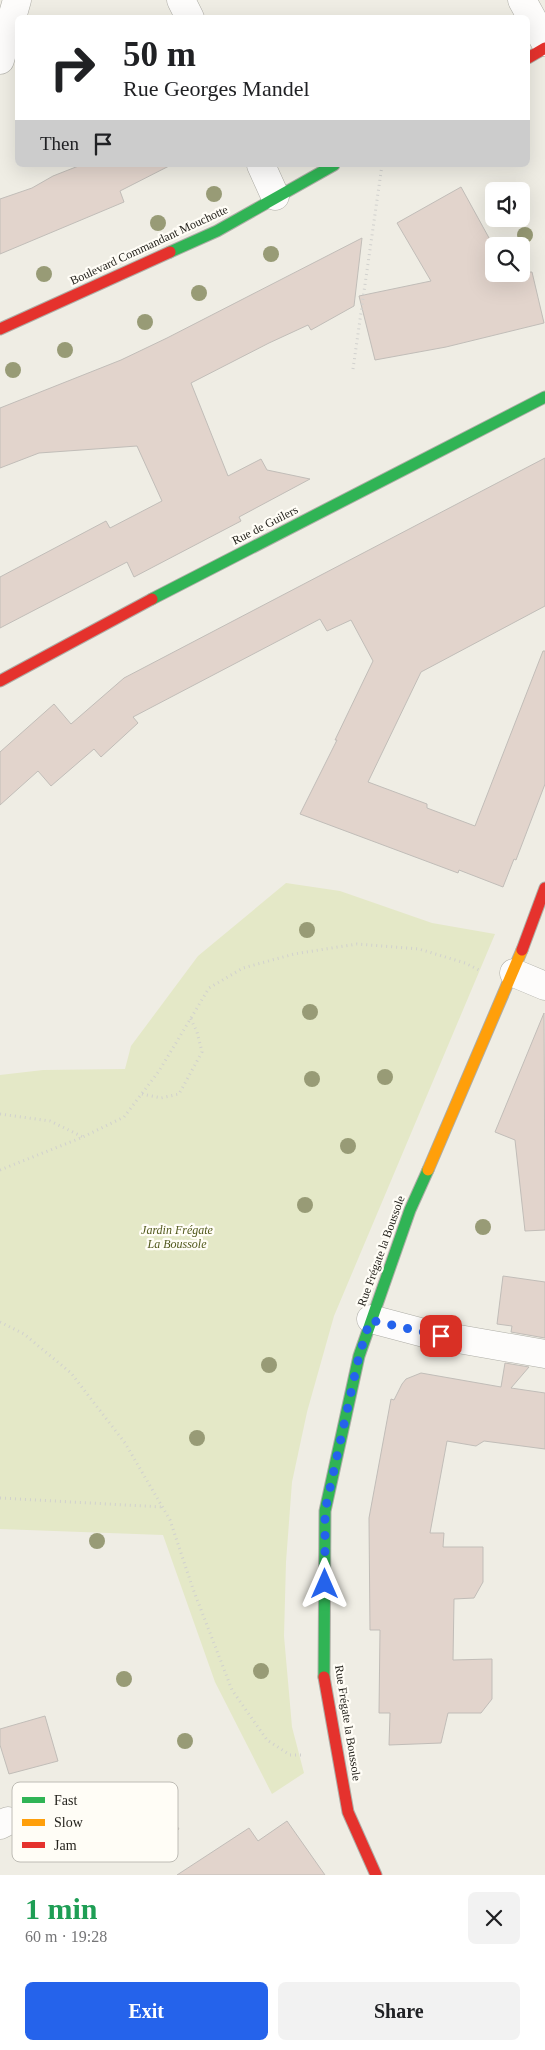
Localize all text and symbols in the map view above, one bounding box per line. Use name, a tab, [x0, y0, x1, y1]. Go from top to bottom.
icon: right	[40, 35, 105, 100]
text: 50 m	[123, 35, 196, 74]
text: Rue Georges Mandel	[123, 76, 310, 101]
icon: arrive	[89, 130, 117, 158]
text: Then	[40, 133, 79, 154]
map controls	[485, 182, 530, 282]
button: sound	[485, 182, 530, 227]
street label: Boulevard Commandant Mouchotte	[68, 202, 230, 288]
button: search	[485, 237, 530, 282]
street label: Rue de Guilers	[230, 502, 301, 548]
street label: Rue Frégate la Boussole	[354, 1194, 408, 1308]
park label: Jardin Frégate La Boussole	[141, 1223, 214, 1251]
pin	[420, 1315, 462, 1357]
icon: arrive	[427, 1322, 455, 1350]
position arrow	[298, 1557, 350, 1609]
street label: Rue Frégate la Boussole	[332, 1664, 364, 1782]
legend	[12, 1782, 178, 1862]
text: Fast	[54, 1793, 77, 1808]
text: Slow	[54, 1815, 84, 1830]
text: Jam	[54, 1838, 77, 1853]
text: 1 min	[25, 1892, 98, 1925]
button: close	[468, 1892, 520, 1944]
text: 60 m · 19:28	[25, 1928, 107, 1945]
button: Exit	[25, 1982, 268, 2040]
button: Share	[278, 1982, 520, 2040]

